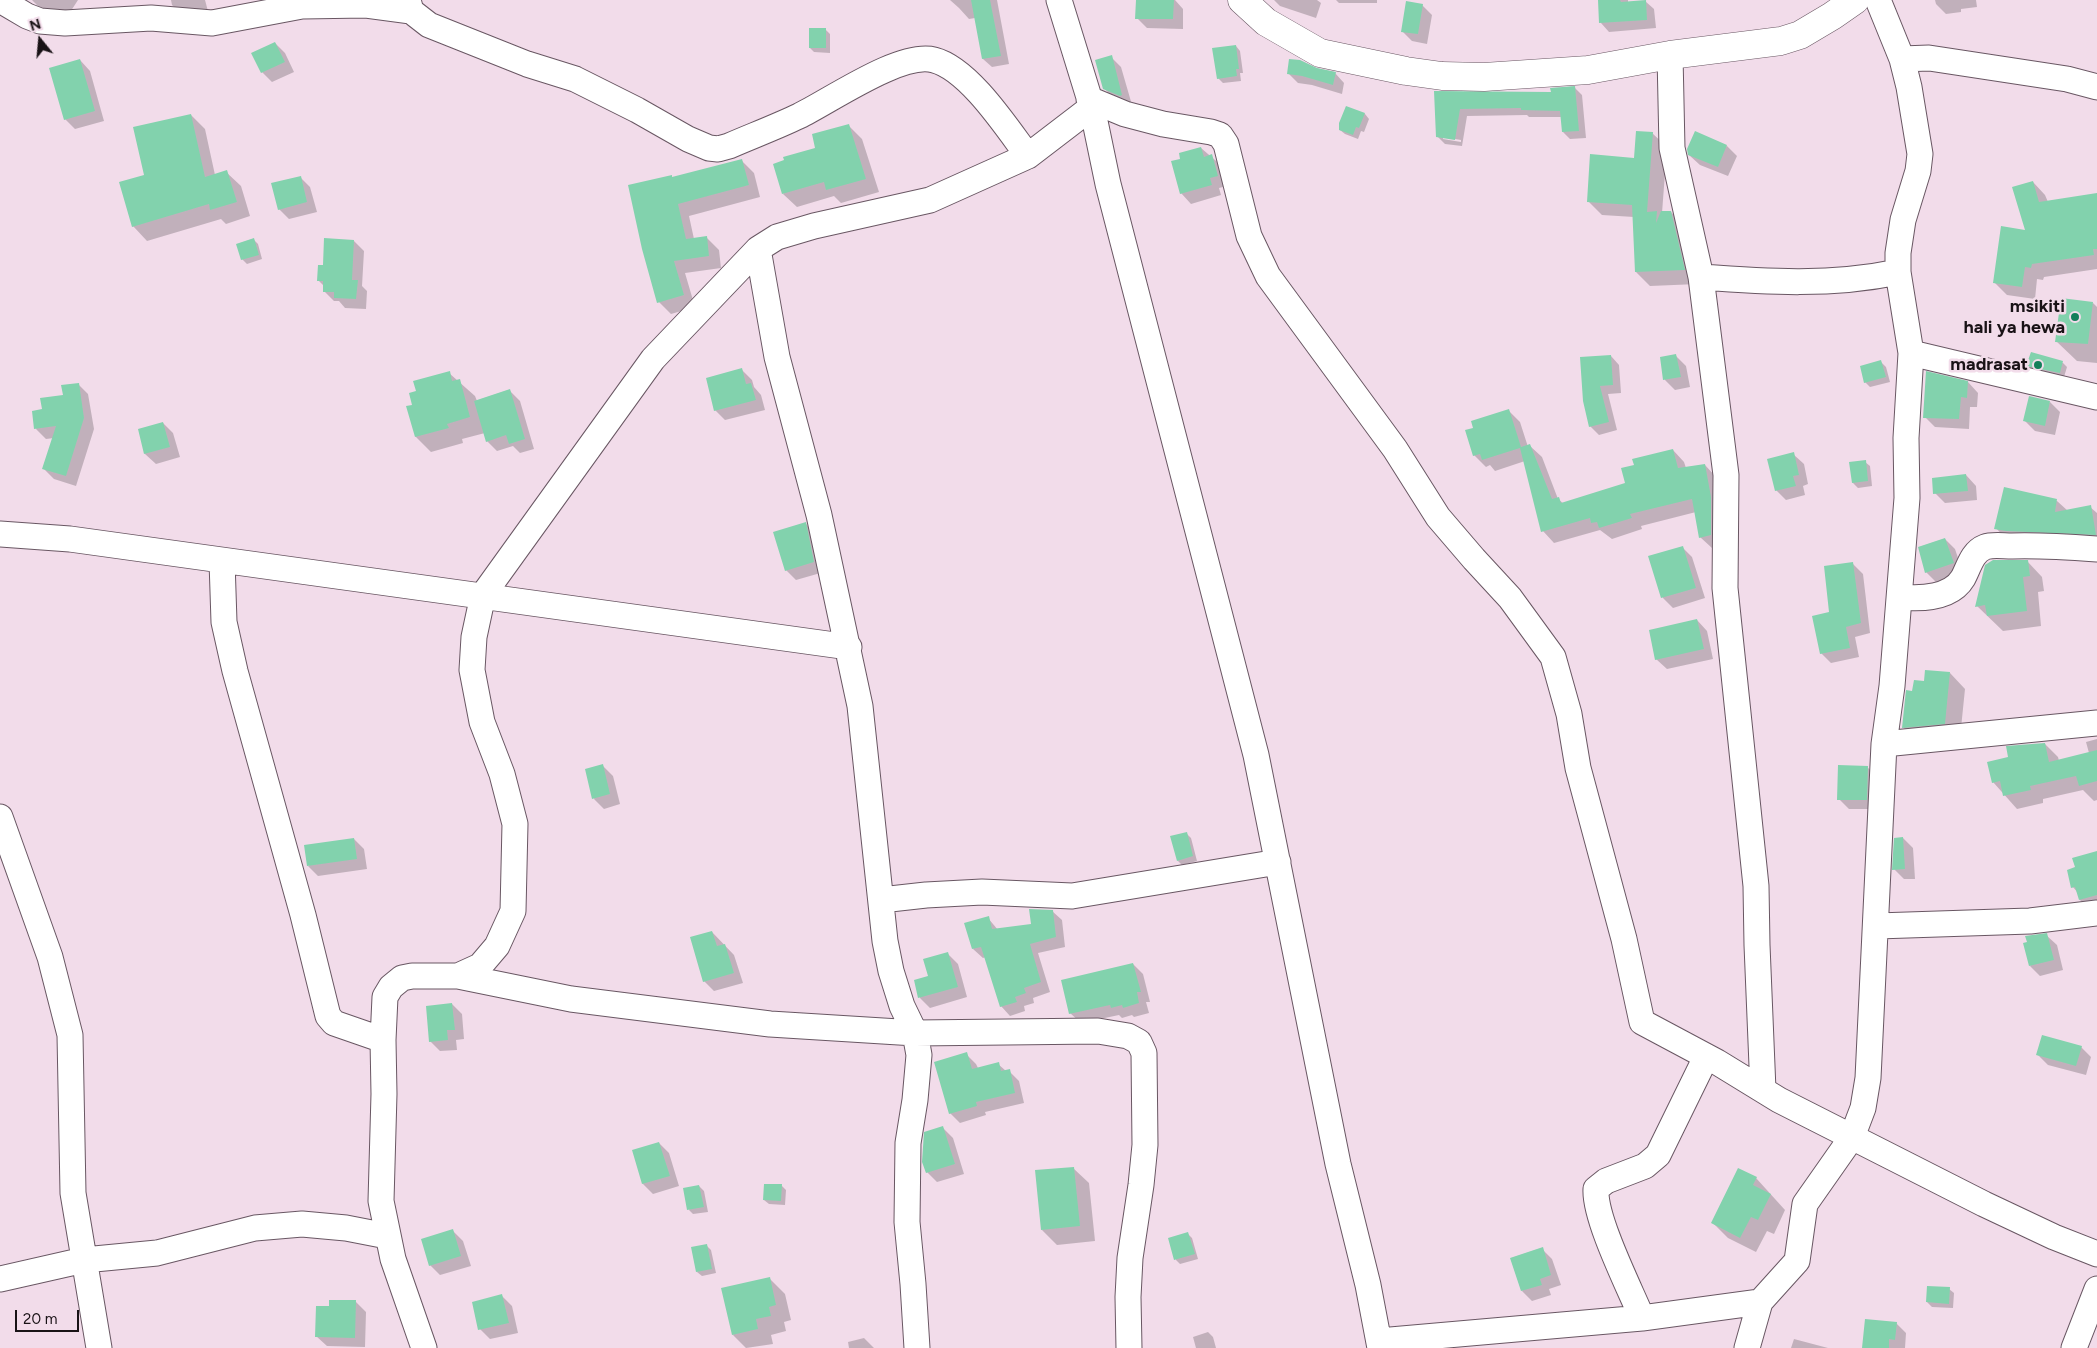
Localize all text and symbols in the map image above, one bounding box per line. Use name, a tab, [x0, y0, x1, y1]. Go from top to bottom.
north arrow	[15, 15, 65, 65]
text: N	[28, 15, 43, 35]
place label: msikiti hali ya hewa	[1964, 296, 2065, 338]
marker: msikiti hali ya hewa	[2069, 311, 2081, 323]
place label: madrasat	[1950, 354, 2028, 376]
marker: madrasat	[2032, 359, 2044, 371]
scale bar	[18, 1300, 81, 1332]
text: 20 m	[23, 1310, 57, 1328]

